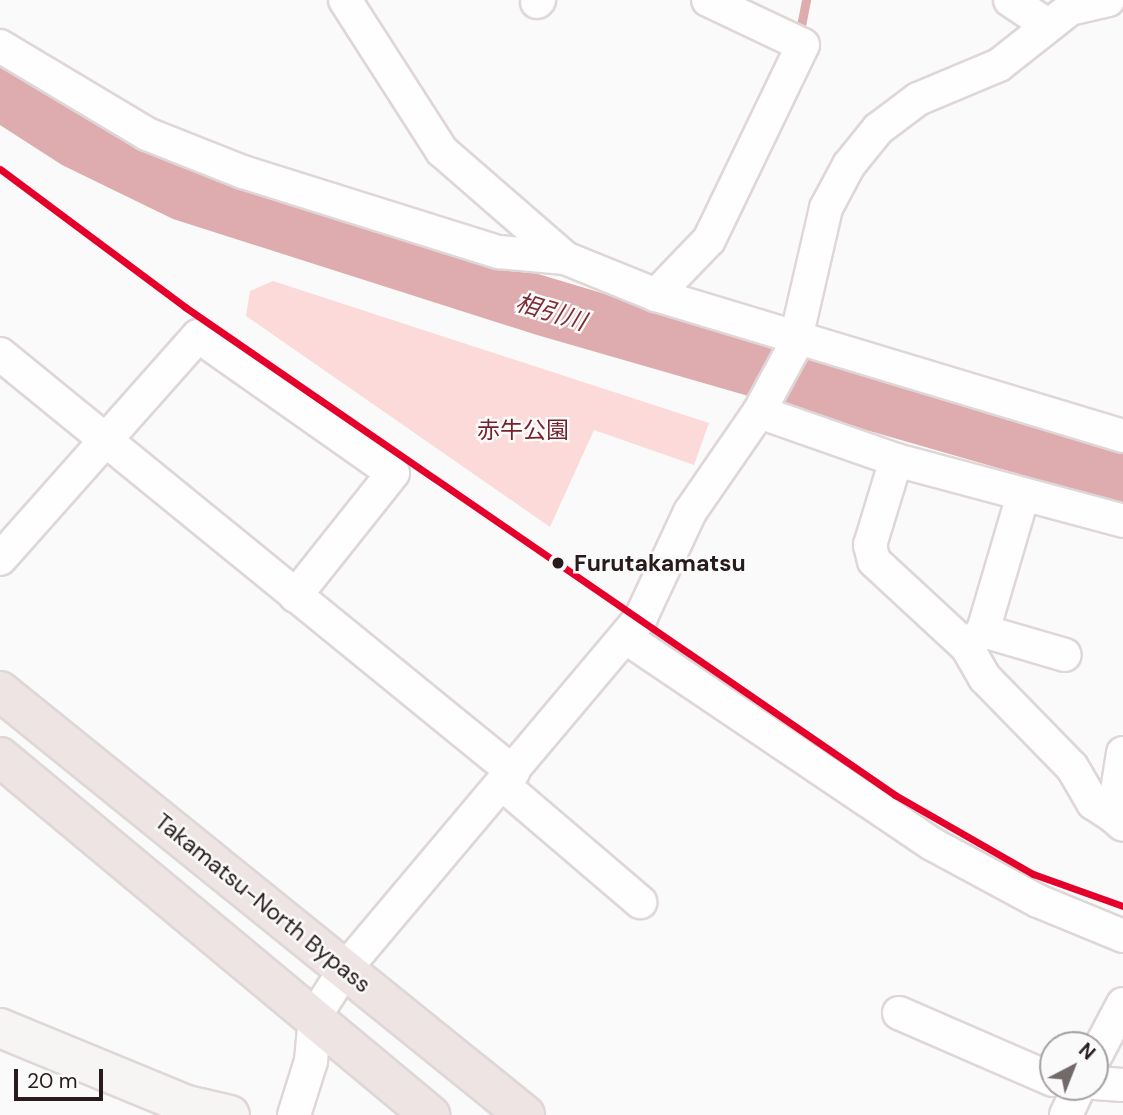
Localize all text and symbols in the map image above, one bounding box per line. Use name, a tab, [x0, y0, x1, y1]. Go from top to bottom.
water label: 相引川	[512, 288, 590, 336]
park label: 赤牛公園	[477, 416, 569, 444]
place label: Furutakamatsu	[574, 549, 746, 577]
marker: Furutakamatsu	[548, 553, 568, 573]
street label: Takamatsu-North Bypass	[150, 807, 376, 999]
north arrow	[1039, 1031, 1109, 1101]
text: N	[1074, 1038, 1101, 1065]
scale bar	[18, 1056, 107, 1100]
text: 20 m	[27, 1067, 78, 1095]

